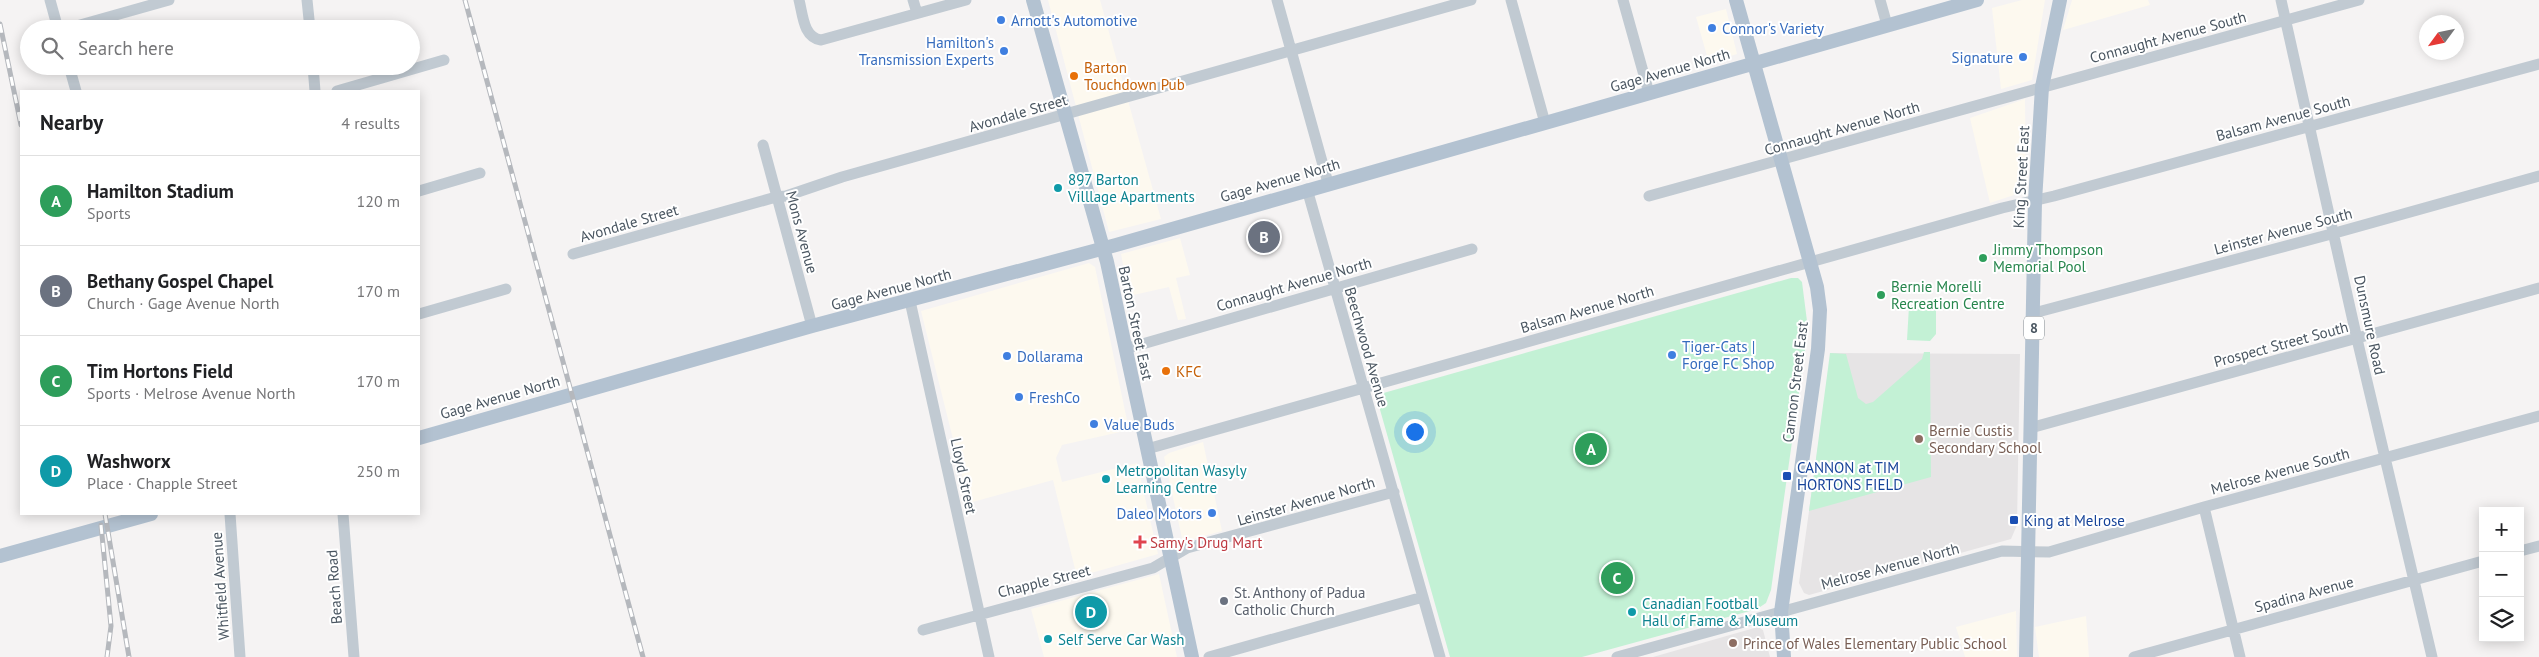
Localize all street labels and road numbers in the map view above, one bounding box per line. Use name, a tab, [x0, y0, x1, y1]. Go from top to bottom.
street label: Connaught Avenue South	[2088, 7, 2248, 67]
street label: Gage Avenue North	[1608, 44, 1732, 96]
street label: Avondale Street	[967, 90, 1069, 136]
street label: Balsam Avenue South	[2214, 91, 2352, 145]
street label: Connaught Avenue North	[1762, 97, 1922, 159]
street label: King Street East	[2009, 125, 2033, 229]
street label: Gage Avenue North	[1218, 154, 1342, 206]
street label: Mons Avenue	[782, 189, 822, 275]
street label: Avondale Street	[578, 200, 680, 246]
street label: Leinster Avenue South	[2212, 203, 2354, 259]
street label: Connaught Avenue North	[1214, 253, 1374, 315]
street label: Gage Avenue North	[829, 264, 953, 314]
street label: Barton Street East	[1115, 264, 1157, 382]
street label: Dunsmure Road	[2350, 274, 2390, 376]
street label: Balsam Avenue North	[1518, 281, 1656, 337]
street label: Beechwood Avenue	[1341, 285, 1393, 409]
road number: 8	[2024, 316, 2044, 339]
street label: Prospect Street South	[2212, 317, 2350, 371]
street label: Cannon Street East	[1778, 320, 1812, 444]
street label: Gage Avenue North	[438, 371, 562, 423]
street label: Lloyd Street	[947, 436, 981, 516]
street label: Melrose Avenue South	[2209, 443, 2351, 499]
street label: Leinster Avenue North	[1235, 472, 1377, 530]
street label: Whitfield Avenue	[207, 531, 233, 641]
street label: Melrose Avenue North	[1819, 538, 1961, 594]
street label: Beach Road	[322, 549, 346, 625]
street label: Chapple Street	[996, 560, 1092, 602]
street label: Spadina Avenue	[2252, 572, 2356, 616]

